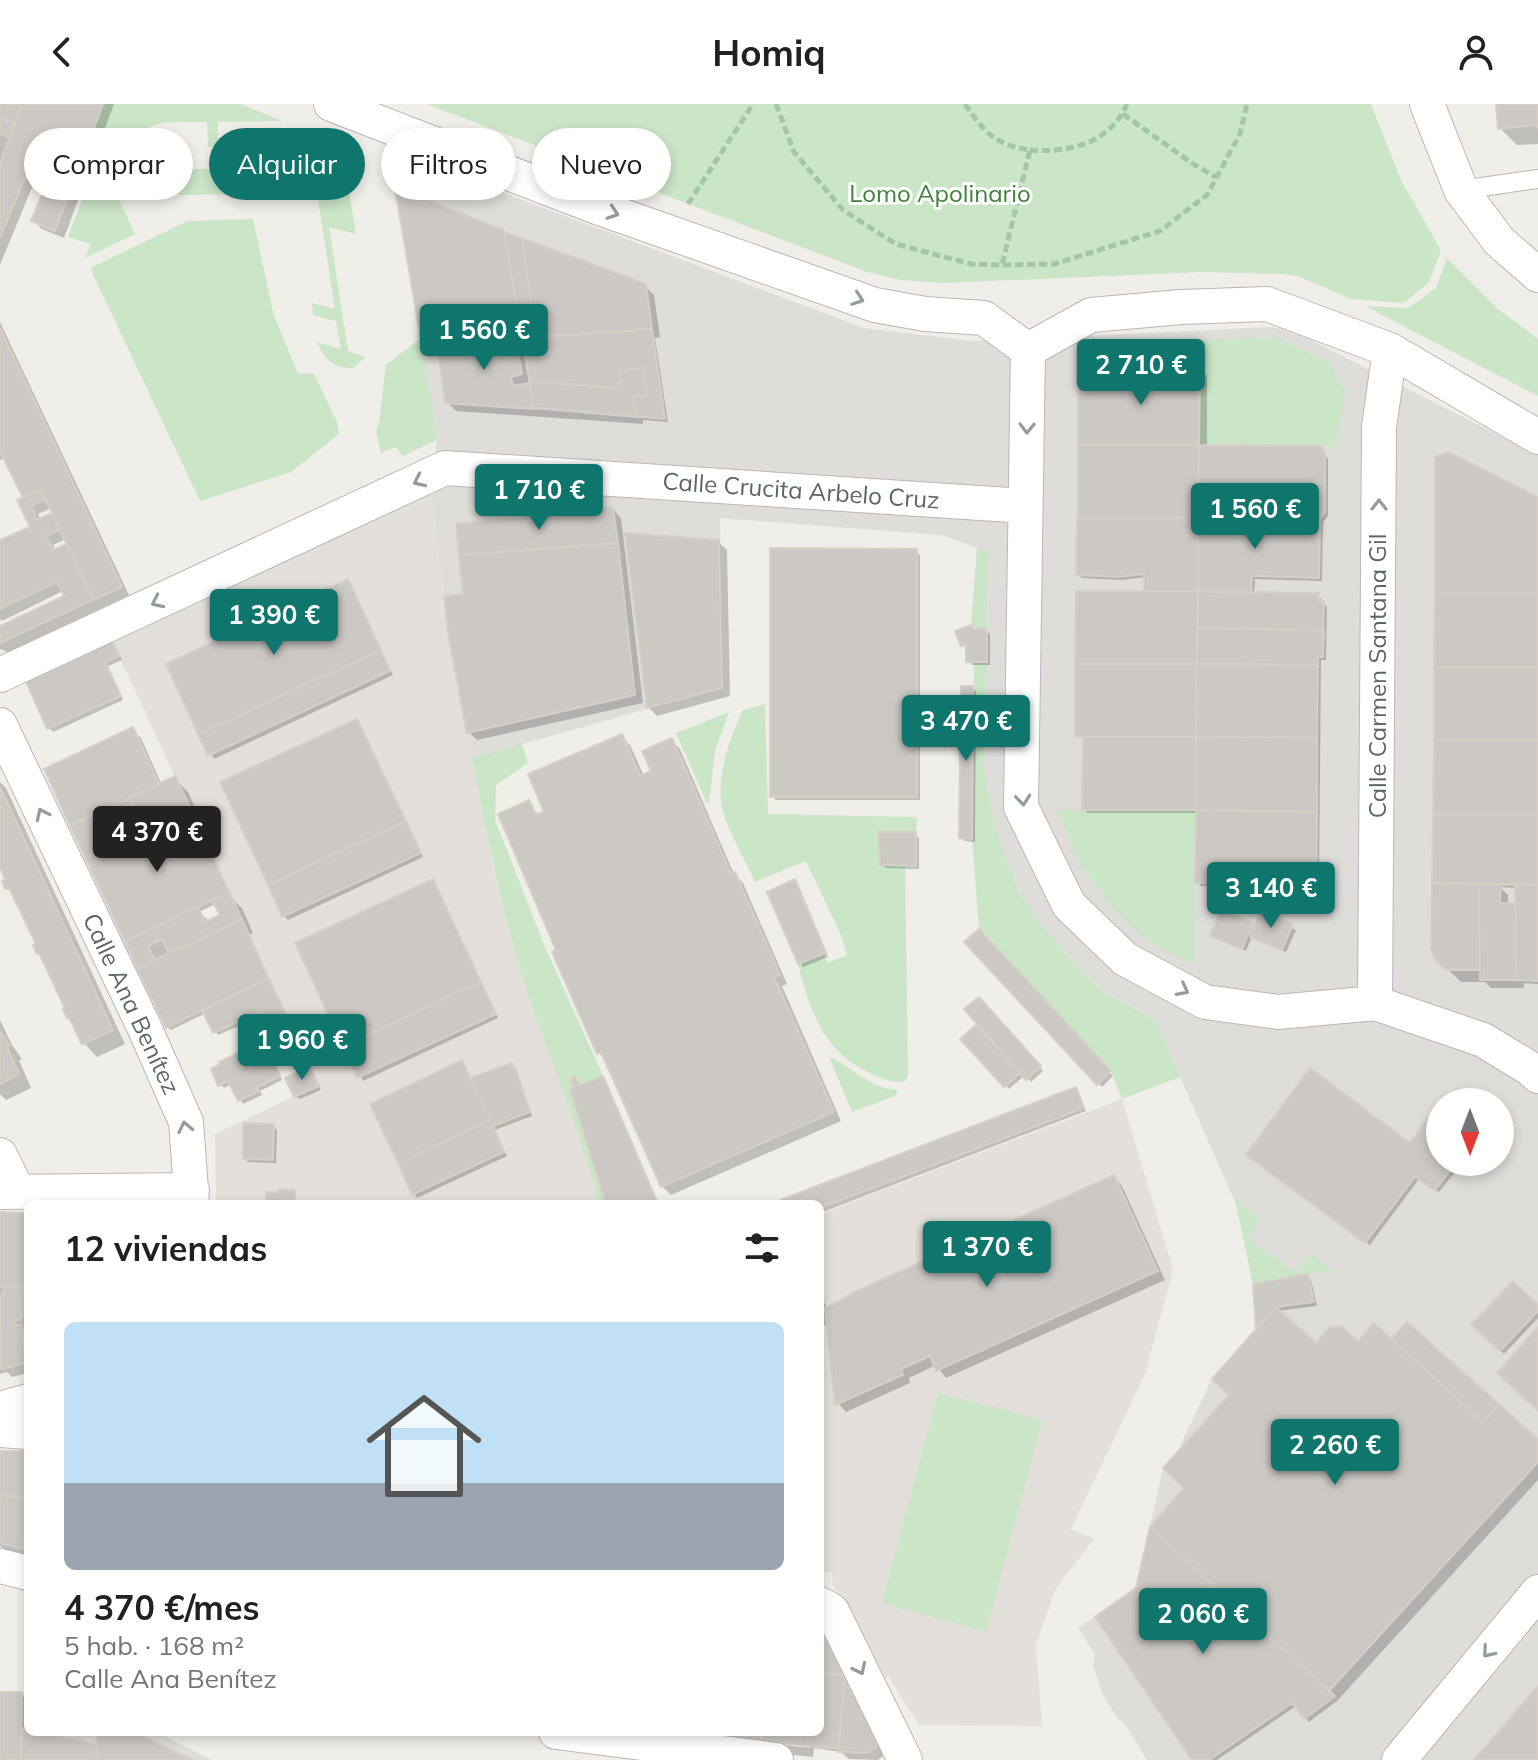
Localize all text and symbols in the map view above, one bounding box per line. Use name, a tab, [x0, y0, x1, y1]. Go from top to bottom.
icon: back	[40, 30, 84, 74]
text: Homiq	[712, 30, 826, 75]
icon: person	[1454, 30, 1498, 74]
chip: Comprar	[24, 128, 193, 200]
chip: Alquilar	[209, 128, 365, 200]
chip: Filtros	[381, 128, 516, 200]
chip: Nuevo	[532, 128, 671, 200]
park label: Lomo Apolinario	[849, 178, 1031, 208]
one-way arrow	[605, 203, 619, 219]
one-way arrow	[850, 289, 864, 306]
pin: 1 560 €	[410, 304, 558, 372]
text: 1 560 €	[438, 313, 530, 346]
pin: 2 710 €	[1067, 339, 1215, 407]
text: 2 710 €	[1095, 348, 1187, 381]
one-way arrow	[1018, 422, 1035, 435]
pin: 1 710 €	[465, 464, 613, 532]
street label: Calle Crucita Arbelo Cruz	[662, 465, 941, 515]
one-way arrow	[412, 471, 427, 487]
text: 1 710 €	[493, 473, 585, 506]
pin: 1 560 €	[1181, 483, 1329, 551]
text: 1 560 €	[1209, 492, 1301, 525]
one-way arrow	[1370, 498, 1388, 511]
street label: Calle Carmen Santana Gil	[1362, 534, 1392, 818]
pin: 1 390 €	[200, 589, 348, 657]
one-way arrow	[151, 592, 166, 608]
text: 1 390 €	[228, 598, 320, 631]
pin: 3 470 €	[892, 695, 1040, 763]
text: 3 470 €	[920, 704, 1012, 737]
one-way arrow	[1014, 794, 1031, 807]
pin: 4 370 €	[83, 806, 231, 874]
one-way arrow	[36, 808, 52, 822]
text: 4 370 €	[111, 815, 203, 848]
pin: 3 140 €	[1197, 862, 1345, 930]
text: 3 140 €	[1225, 871, 1317, 904]
street label: Calle Ana Benítez	[77, 908, 187, 1099]
one-way arrow	[1175, 981, 1190, 996]
pin: 1 960 €	[228, 1014, 376, 1082]
text: 1 960 €	[256, 1023, 348, 1056]
north arrow	[1426, 1088, 1514, 1176]
map controls	[1426, 1088, 1514, 1176]
one-way arrow	[177, 1120, 194, 1133]
pin: 1 370 €	[913, 1221, 1061, 1289]
icon: filters	[740, 1226, 784, 1270]
text: 12 viviendas	[64, 1227, 267, 1270]
text: 1 370 €	[941, 1230, 1033, 1263]
icon: home	[352, 1374, 496, 1518]
pin: 2 260 €	[1261, 1419, 1409, 1487]
text: 2 260 €	[1289, 1428, 1381, 1461]
text: 4 370 €/mes	[64, 1586, 260, 1629]
pin: 2 060 €	[1129, 1588, 1277, 1656]
text: 2 060 €	[1157, 1597, 1249, 1630]
text: 5 hab. · 168 m²	[64, 1629, 244, 1662]
one-way arrow	[1483, 1643, 1498, 1657]
one-way arrow	[850, 1660, 866, 1675]
text: Calle Ana Benítez	[64, 1662, 277, 1695]

